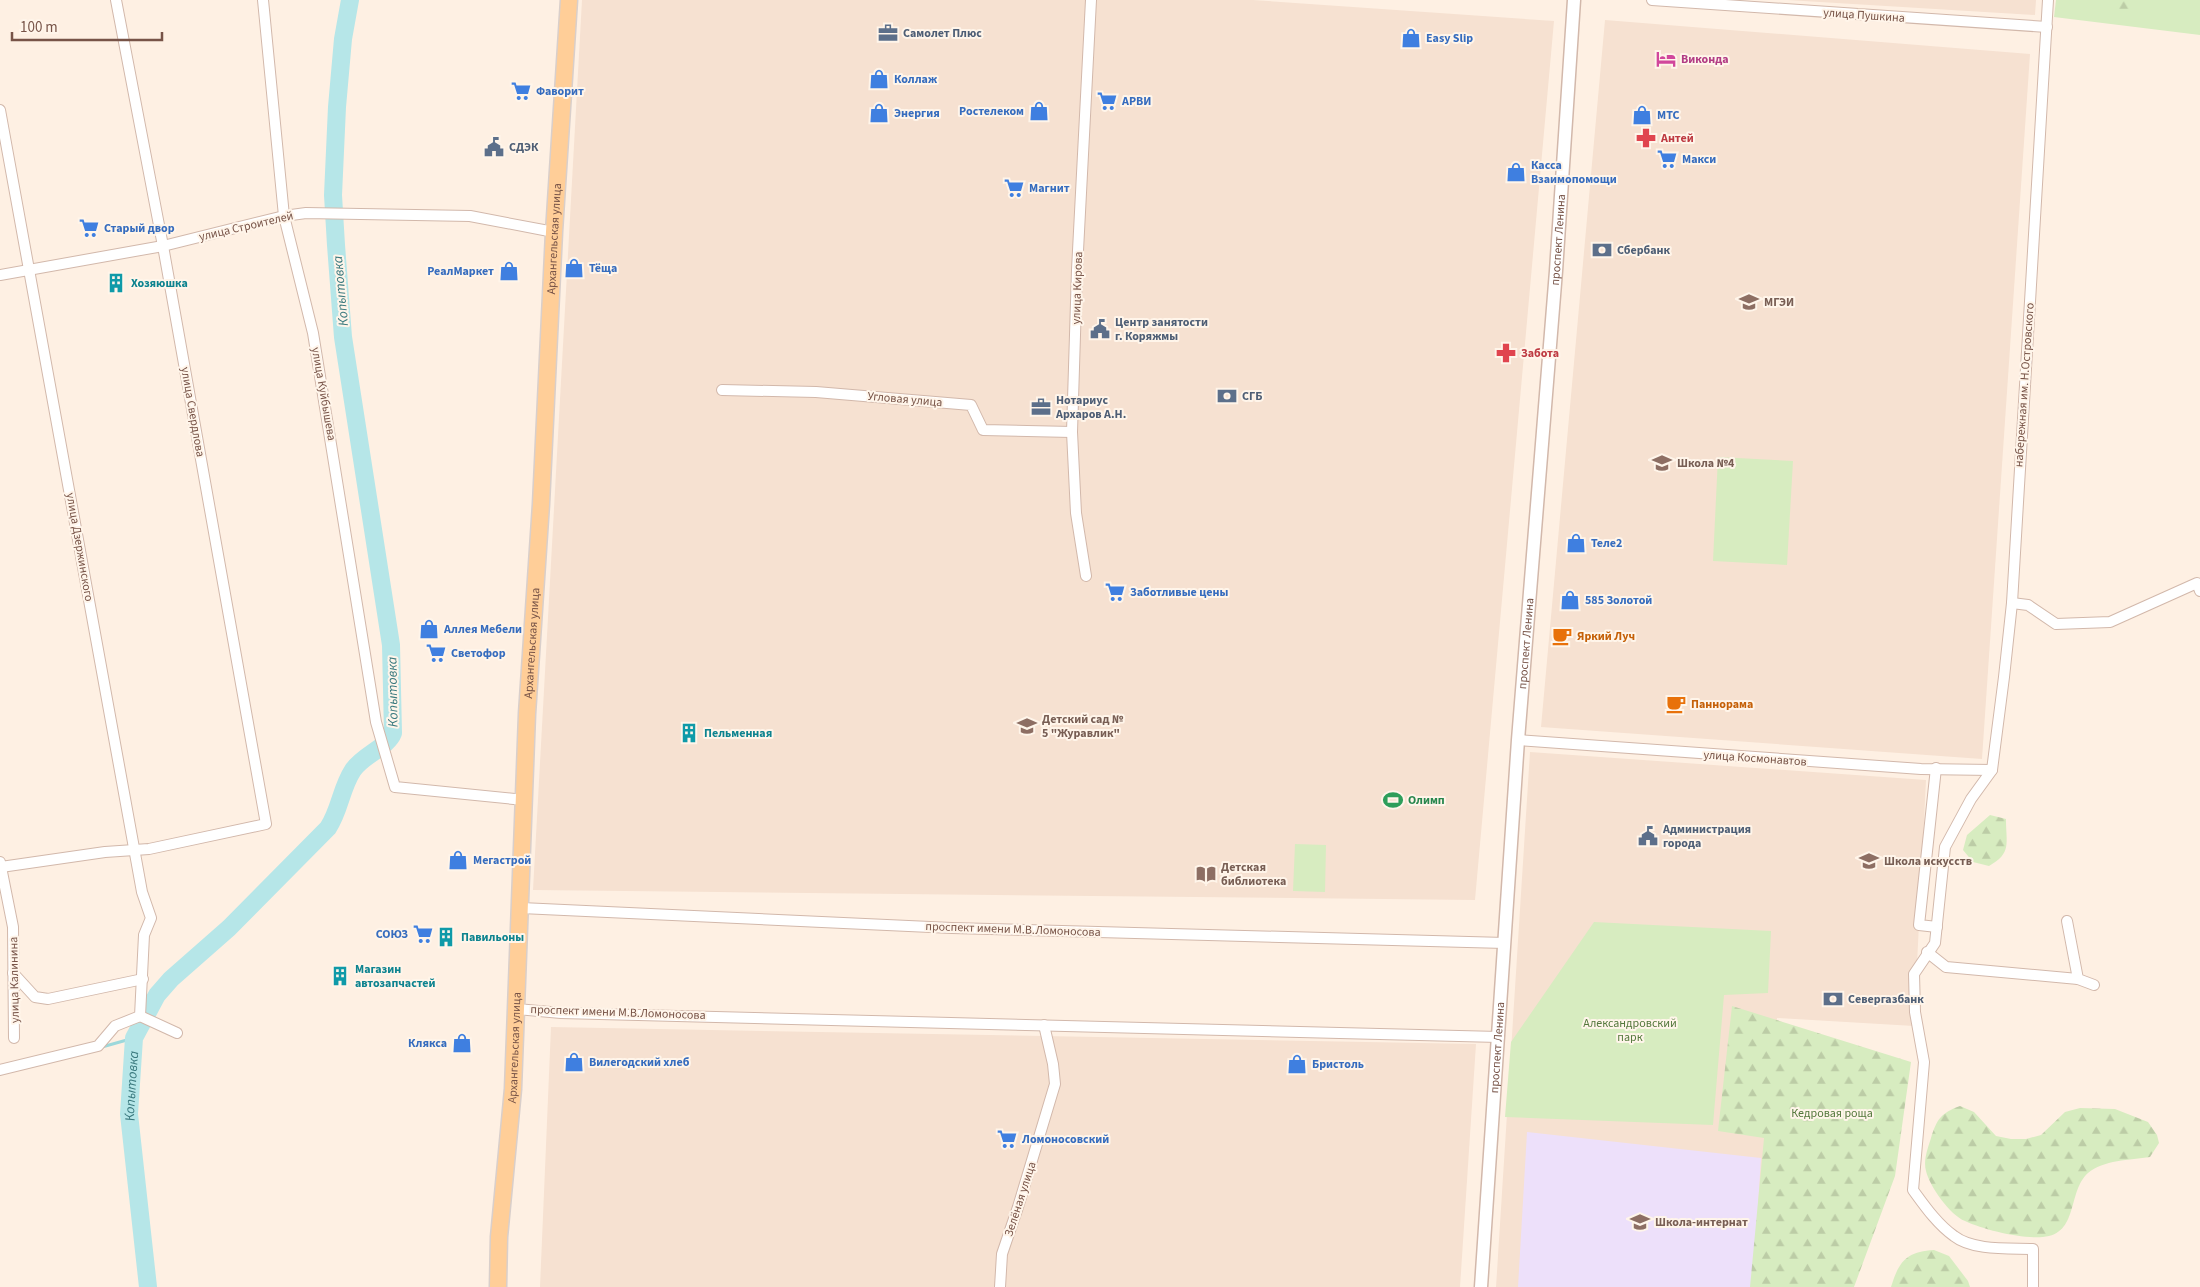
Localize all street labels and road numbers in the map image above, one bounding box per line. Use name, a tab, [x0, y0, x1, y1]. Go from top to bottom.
street label: улица Пушкина	[1823, 4, 1905, 27]
street label: Архангельская улица	[543, 183, 566, 295]
street label: проспект Ленина	[1547, 194, 1570, 286]
street label: улица Строителей	[197, 207, 295, 246]
street label: улица Кирова	[1068, 251, 1087, 325]
street label: набережная им. Н.Островского	[2010, 302, 2039, 468]
street label: улица Куйбышева	[307, 346, 340, 442]
street label: улица Свердлова	[176, 366, 209, 458]
street label: Угловая улица	[867, 388, 943, 411]
street label: улица Дзержинского	[62, 491, 97, 603]
street label: Архангельская улица	[520, 587, 544, 699]
street label: проспект Ленина	[1514, 597, 1538, 690]
street label: улица Космонавтов	[1703, 746, 1807, 771]
street label: проспект имени М.В.Ломоносова	[925, 918, 1101, 941]
street label: улица Калинина	[5, 937, 24, 1023]
street label: Архангельская улица	[504, 992, 526, 1104]
street label: проспект имени М.В.Ломоносова	[530, 1001, 706, 1024]
street label: проспект Ленина	[1486, 1001, 1509, 1094]
street label: Зелёная улица	[1000, 1160, 1041, 1239]

